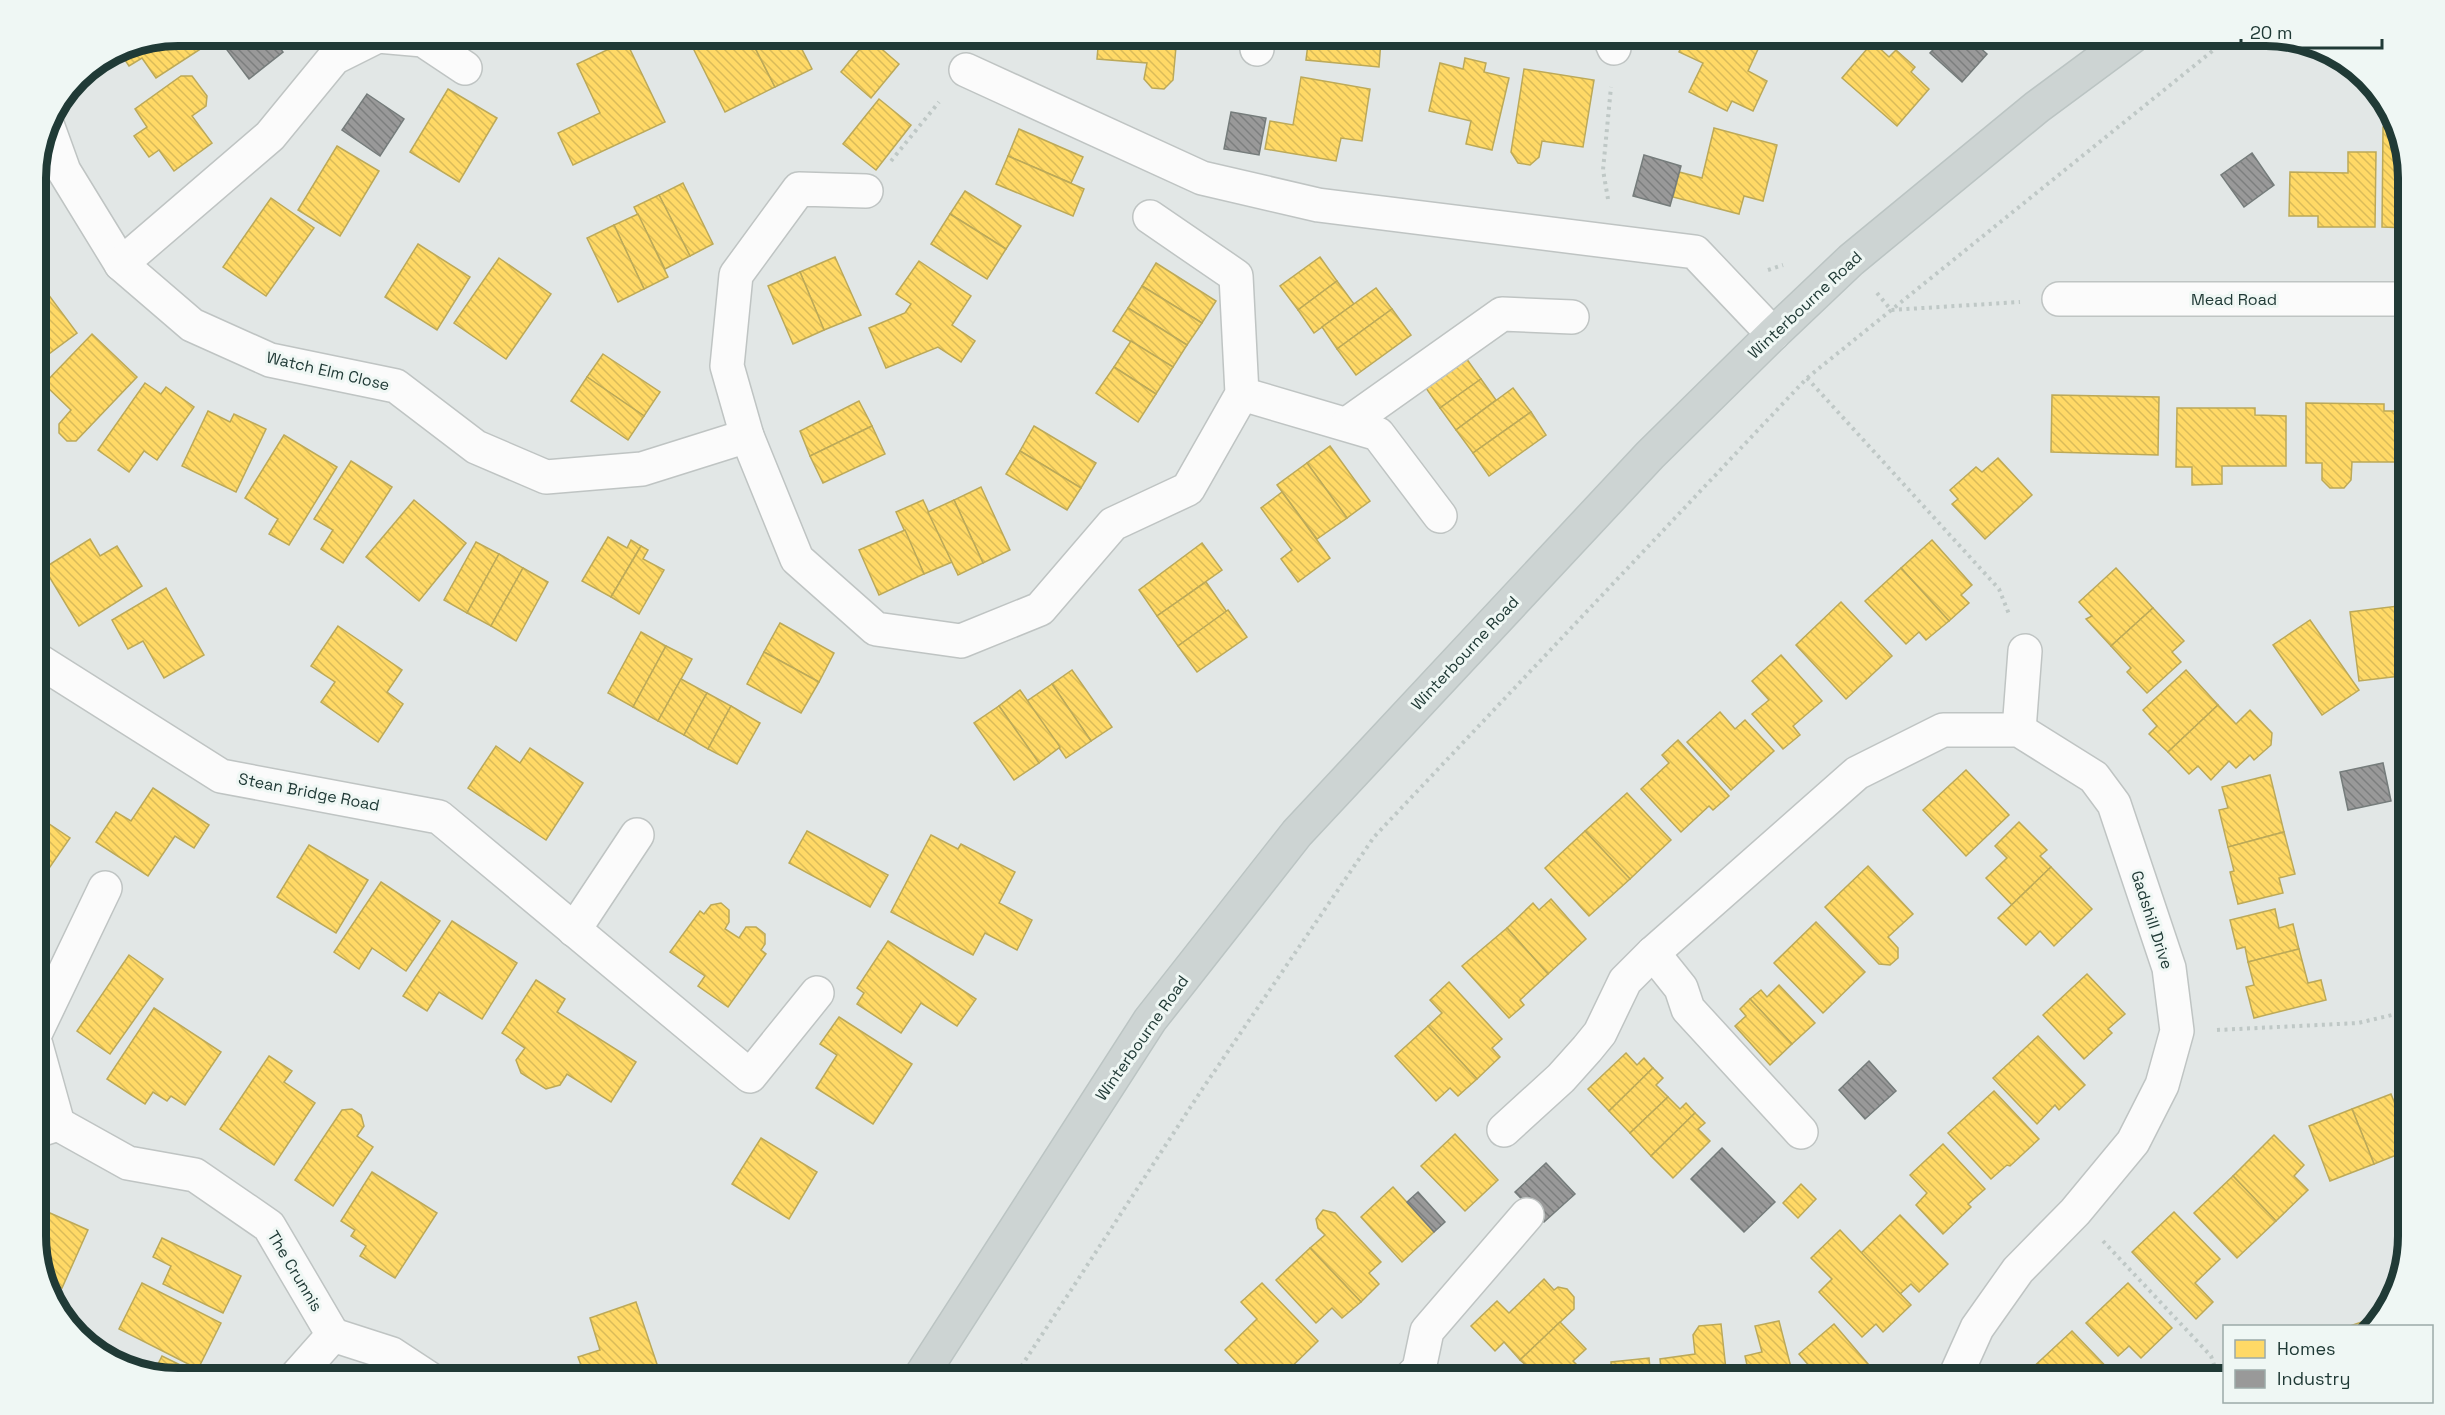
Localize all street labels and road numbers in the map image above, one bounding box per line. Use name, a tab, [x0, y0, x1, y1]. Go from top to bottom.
street label: Winterbourne Road	[1743, 247, 1867, 363]
street label: Mead Road	[2191, 289, 2277, 310]
street label: Watch Elm Close	[264, 347, 392, 395]
street label: Winterbourne Road	[1407, 591, 1523, 715]
street label: Stean Bridge Road	[237, 768, 381, 816]
street label: Gadshill Drive	[2126, 868, 2178, 972]
street label: Winterbourne Road	[1091, 971, 1193, 1105]
street label: The Crunnis	[263, 1227, 327, 1315]

